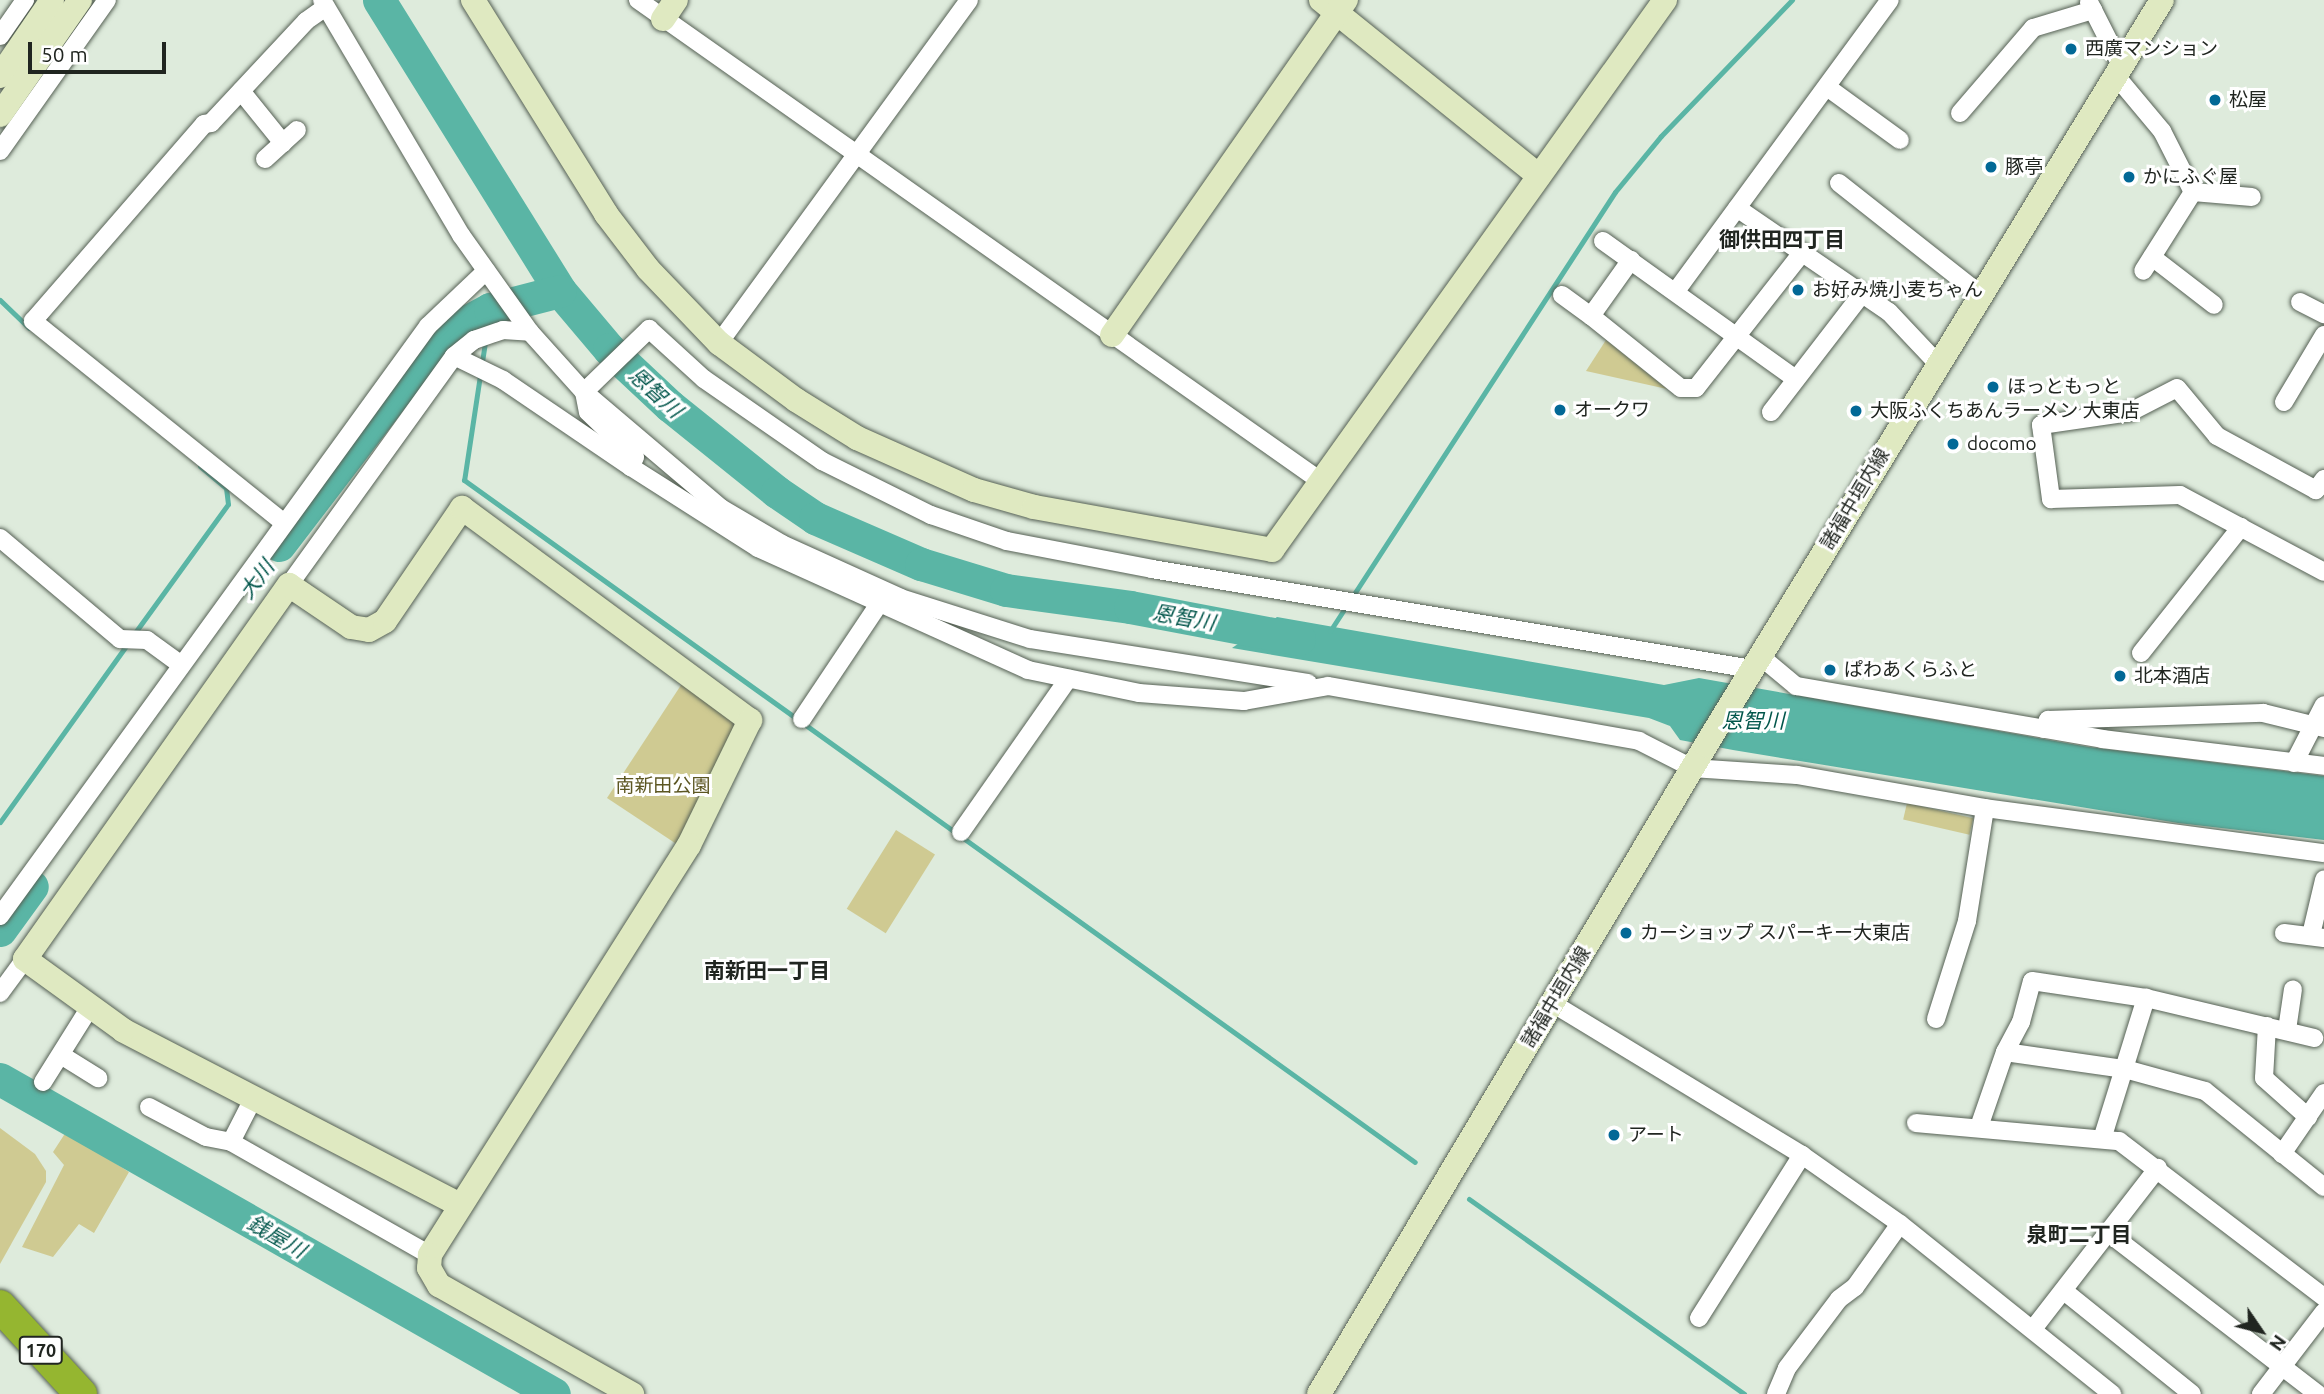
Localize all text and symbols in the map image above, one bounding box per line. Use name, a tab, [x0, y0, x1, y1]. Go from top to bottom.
scale bar	[32, 28, 170, 72]
place label: 西廣マンション	[2085, 38, 2218, 60]
marker: 西廣マンション	[2063, 41, 2079, 57]
text: 50 m	[41, 42, 88, 66]
place label: 松屋	[2229, 89, 2267, 111]
marker: 松屋	[2207, 92, 2223, 108]
place label: 豚亭	[2005, 156, 2043, 178]
marker: 豚亭	[1983, 159, 1999, 175]
place label: かにふぐ屋	[2143, 166, 2238, 188]
marker: かにふぐ屋	[2121, 169, 2137, 185]
district label: 御供田四丁目	[1719, 226, 1845, 252]
place label: お好み焼小麦ちゃん	[1812, 279, 1983, 301]
marker: お好み焼小麦ちゃん	[1790, 282, 1806, 298]
water label: 恩智川	[624, 362, 688, 422]
place label: ほっともっと	[2007, 376, 2121, 398]
marker: ほっともっと	[1985, 379, 2001, 395]
place label: オークワ	[1574, 399, 1650, 421]
place label: 大阪ふくちあんラーメン 大東店	[1870, 400, 2140, 422]
marker: オークワ	[1552, 402, 1568, 418]
marker: 大阪ふくちあんラーメン 大東店	[1848, 403, 1864, 419]
place label: docomo	[1967, 433, 2037, 455]
marker: docomo	[1945, 436, 1961, 452]
street label: 諸福中垣内線	[1816, 444, 1894, 554]
water label: 大川	[233, 555, 279, 603]
water label: 恩智川	[1151, 599, 1217, 635]
place label: ぱわあくらふと	[1844, 659, 1977, 681]
marker: ぱわあくらふと	[1822, 662, 1838, 678]
place label: 北本酒店	[2134, 665, 2210, 687]
marker: 北本酒店	[2112, 668, 2128, 684]
water label: 恩智川	[1722, 707, 1784, 733]
park label: 南新田公園	[616, 775, 710, 797]
place label: カーショップ スパーキー大東店	[1640, 922, 1910, 944]
marker: カーショップ スパーキー大東店	[1618, 925, 1634, 941]
street label: 諸福中垣内線	[1517, 942, 1595, 1052]
district label: 南新田一丁目	[704, 957, 830, 983]
place label: アート	[1628, 1124, 1684, 1146]
marker: アート	[1606, 1127, 1622, 1143]
water label: 銭屋川	[243, 1209, 311, 1263]
district label: 泉町二丁目	[2027, 1221, 2131, 1247]
north arrow	[2226, 1296, 2296, 1366]
text: N	[2265, 1331, 2291, 1355]
road number: 170	[18, 1336, 64, 1364]

